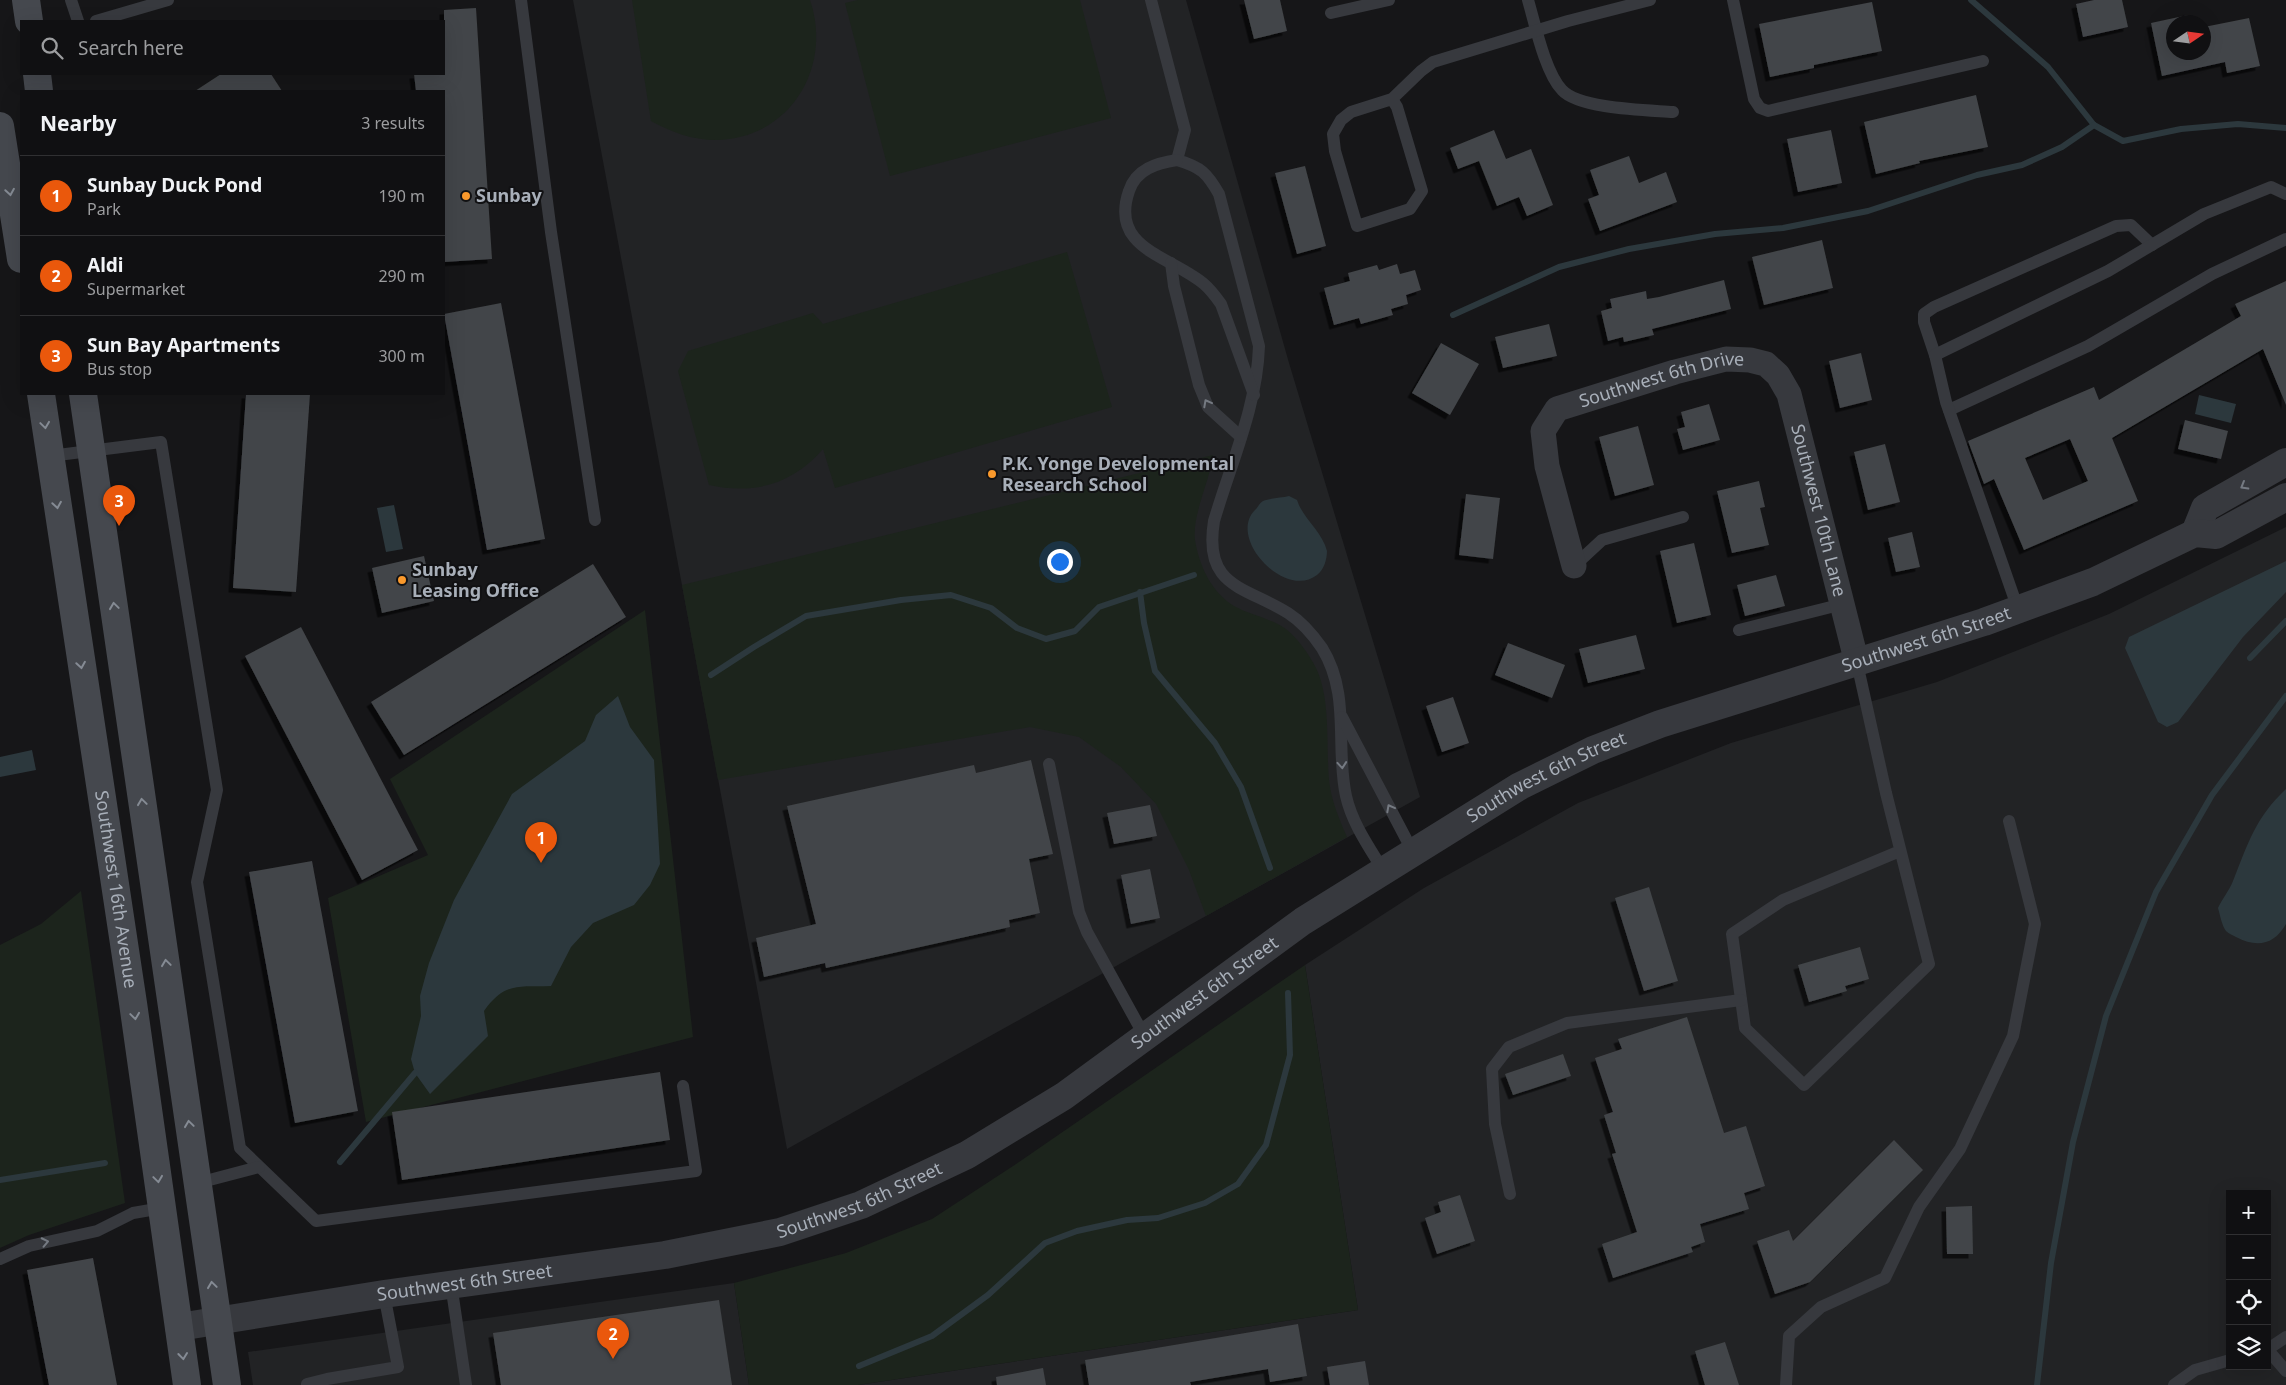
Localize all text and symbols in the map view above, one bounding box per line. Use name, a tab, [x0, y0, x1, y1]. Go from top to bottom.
north arrow	[2166, 15, 2211, 60]
search box	[20, 20, 445, 75]
icon: search	[38, 34, 66, 62]
text: Search here	[78, 35, 184, 61]
text: Nearby	[40, 109, 116, 137]
text: 3 results	[361, 112, 425, 134]
text: Sunbay Duck Pond	[87, 172, 262, 198]
place label: Sunbay	[476, 183, 542, 207]
text: 1	[51, 185, 61, 207]
text: 190 m	[378, 185, 425, 207]
one-way arrow	[5, 187, 15, 196]
marker: Sunbay	[460, 190, 472, 202]
text: Park	[87, 198, 121, 220]
text: Aldi	[87, 252, 124, 278]
text: 2	[51, 265, 61, 287]
text: 290 m	[378, 265, 425, 287]
text: Supermarket	[87, 278, 185, 300]
text: Sun Bay Apartments	[87, 332, 280, 358]
text: 3	[51, 345, 61, 367]
text: 300 m	[378, 345, 425, 367]
street label: Southwest 6th Drive	[1576, 346, 1745, 412]
text: Bus stop	[87, 358, 152, 380]
one-way arrow	[1203, 399, 1213, 408]
one-way arrow	[40, 421, 50, 429]
street label: Southwest 10th Lane	[1786, 421, 1853, 599]
place label: P.K. Yonge Developmental Research School	[1002, 451, 1234, 496]
marker: P.K. Yonge Developmental Research School	[986, 468, 998, 480]
one-way arrow	[2240, 480, 2249, 490]
pin: 3	[103, 485, 135, 526]
one-way arrow	[51, 501, 62, 509]
your location	[1047, 549, 1073, 575]
place label: Sunbay Leasing Office	[412, 557, 539, 602]
marker: Sunbay Leasing Office	[396, 574, 408, 586]
street label: Southwest 6th Street	[1838, 600, 2014, 677]
one-way arrow	[109, 602, 120, 610]
one-way arrow	[76, 661, 86, 670]
street label: Southwest 6th Street	[1462, 725, 1629, 827]
one-way arrow	[1336, 762, 1347, 770]
street label: Southwest 16th Avenue	[90, 789, 144, 990]
one-way arrow	[138, 798, 148, 807]
one-way arrow	[1386, 805, 1396, 814]
pin: 1	[525, 822, 557, 863]
street label: Southwest 6th Street	[1126, 930, 1283, 1054]
one-way arrow	[161, 959, 172, 967]
one-way arrow	[129, 1012, 140, 1020]
one-way arrow	[184, 1120, 195, 1128]
street label: Southwest 6th Street	[773, 1155, 946, 1243]
one-way arrow	[152, 1175, 162, 1184]
map controls	[2226, 1190, 2271, 1370]
button: +	[2226, 1190, 2271, 1235]
button: −	[2226, 1235, 2271, 1280]
one-way arrow	[41, 1237, 50, 1248]
street label: Southwest 6th Street	[375, 1258, 554, 1306]
one-way arrow	[207, 1280, 218, 1288]
button: locate	[2226, 1280, 2271, 1325]
pin: 2	[597, 1318, 629, 1359]
button: layers	[2226, 1325, 2271, 1370]
one-way arrow	[177, 1352, 188, 1360]

